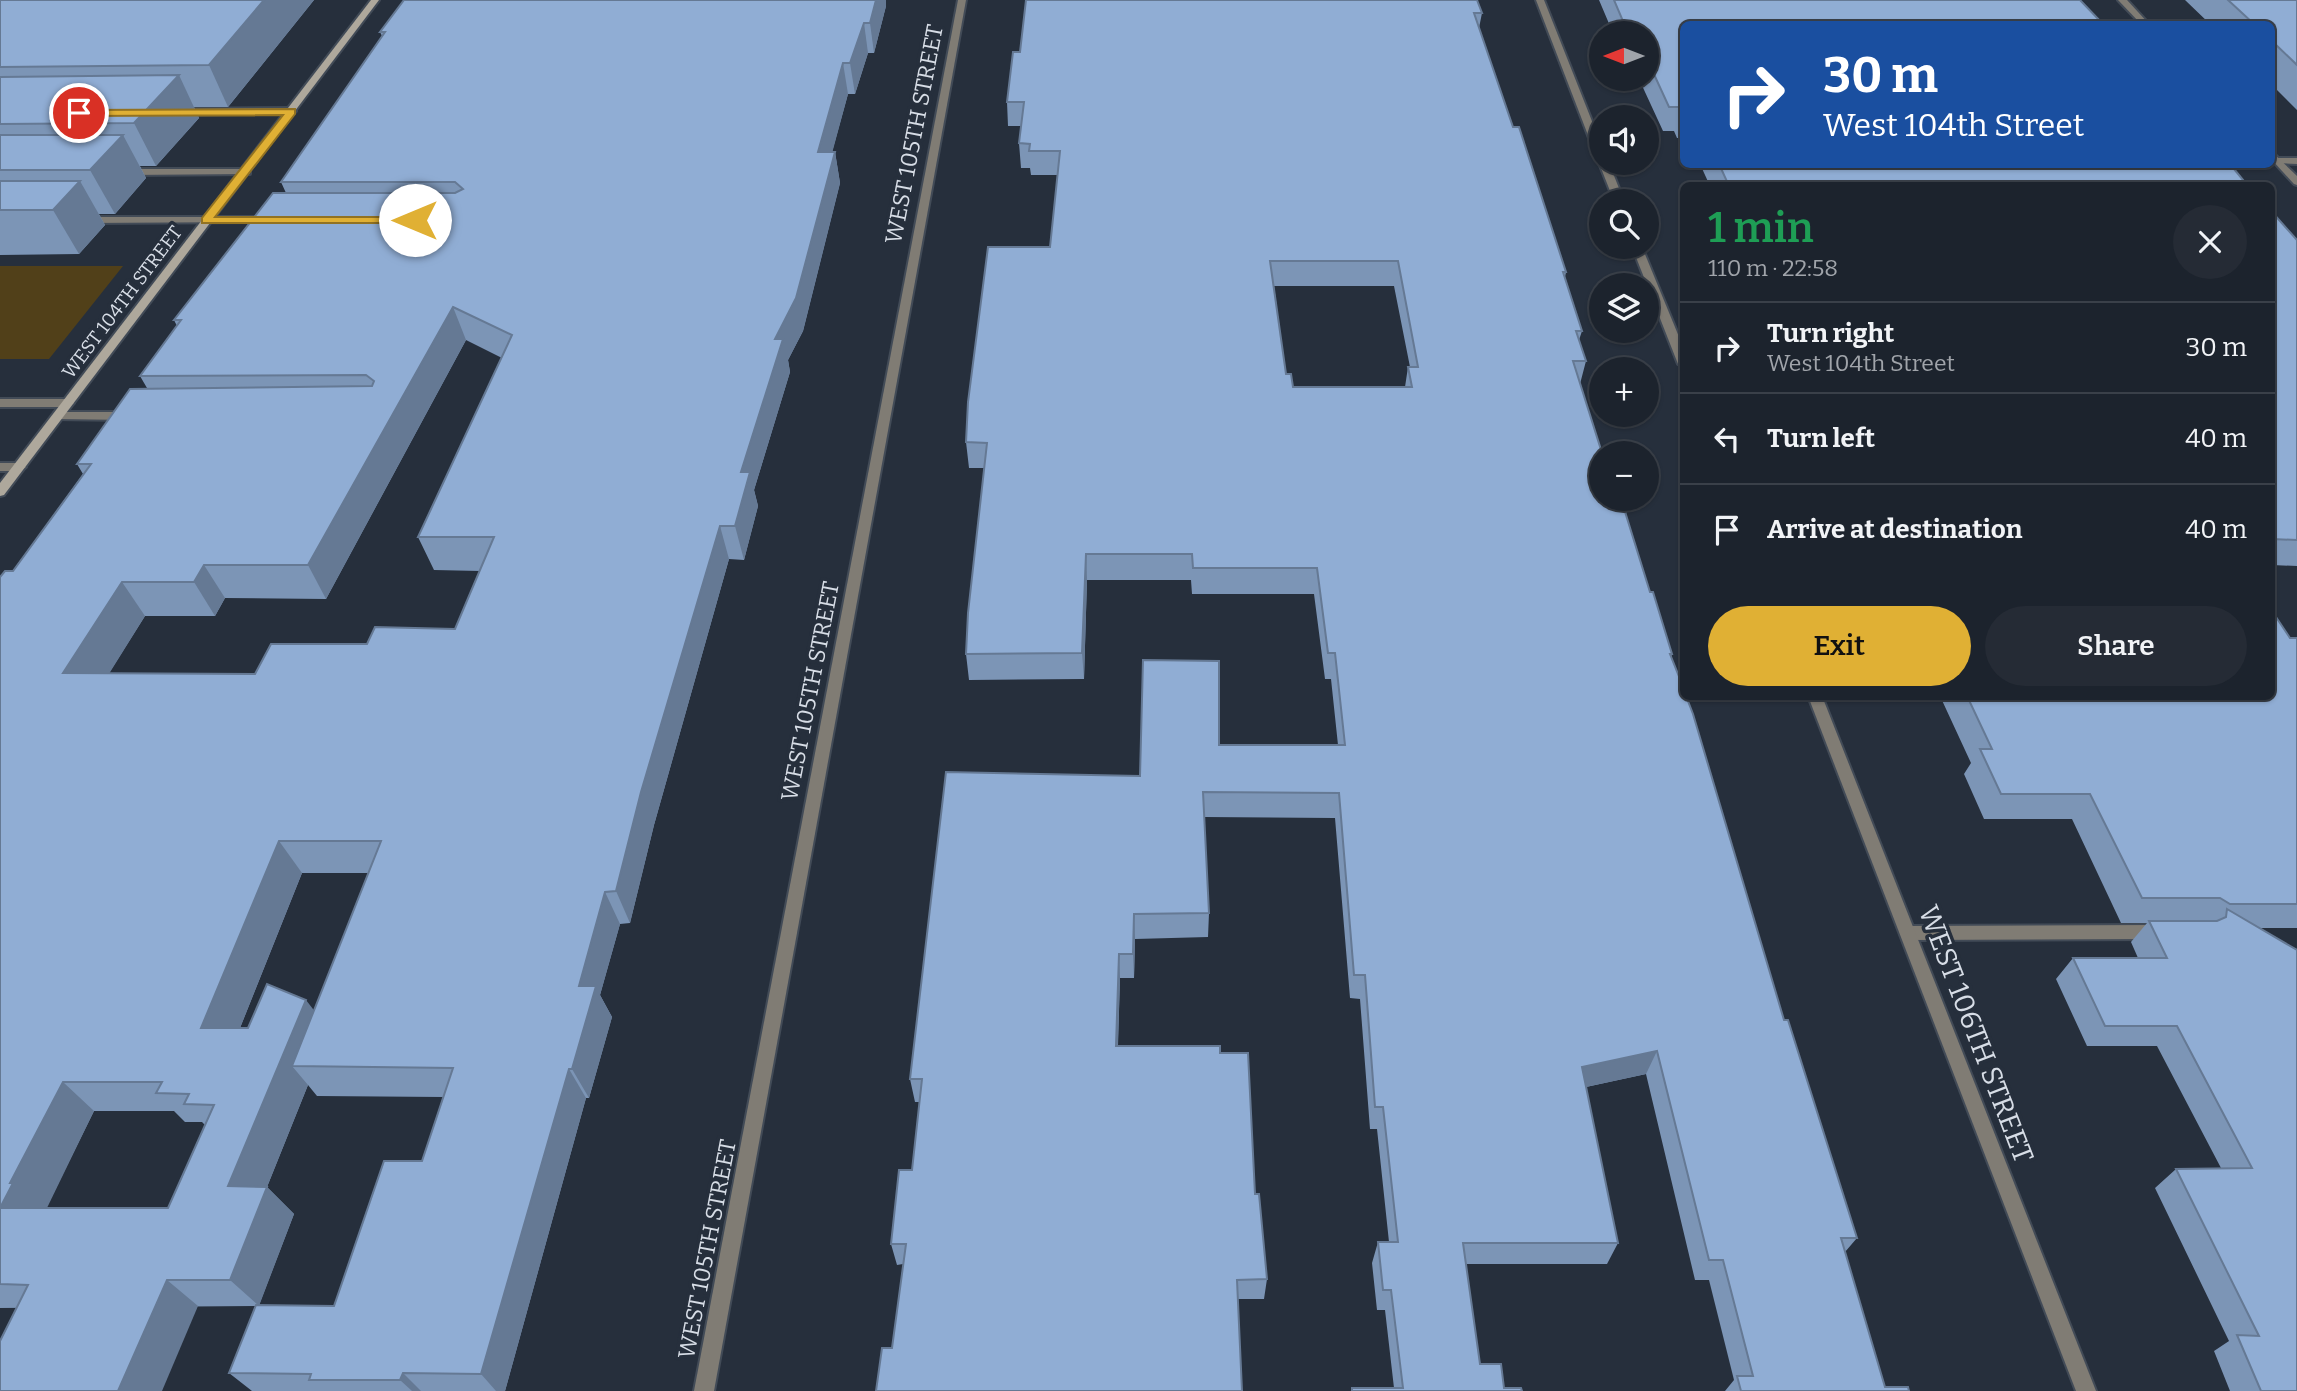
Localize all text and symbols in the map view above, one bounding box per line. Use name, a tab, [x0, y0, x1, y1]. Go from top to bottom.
north arrow	[1589, 21, 1659, 91]
map controls	[1589, 21, 1659, 511]
street label: WEST 105TH STREET	[879, 22, 949, 246]
text: 30 m	[1823, 46, 1938, 105]
icon: right	[1708, 49, 1799, 140]
pin	[49, 83, 109, 143]
icon: arrive	[60, 94, 98, 132]
button: sound	[1589, 105, 1659, 175]
text: West 104th Street	[1823, 106, 2084, 144]
position arrow	[378, 183, 452, 257]
button: search	[1589, 189, 1659, 259]
text: 1 min	[1708, 203, 1814, 253]
button: close	[2173, 205, 2247, 279]
street label: WEST 104TH STREET	[57, 221, 187, 383]
text: 110 m · 22:58	[1708, 254, 1838, 282]
button: layers	[1589, 273, 1659, 343]
text: Turn right	[1767, 318, 1894, 349]
icon: right	[1708, 329, 1746, 367]
text: 30 m	[2186, 332, 2247, 363]
text: West 104th Street	[1767, 349, 1955, 377]
button: +	[1589, 357, 1659, 427]
icon: left	[1708, 420, 1746, 458]
text: Turn left	[1767, 423, 1875, 454]
text: 40 m	[2185, 423, 2247, 454]
button: −	[1589, 441, 1659, 511]
icon: arrive	[1708, 511, 1746, 549]
text: Arrive at destination	[1767, 514, 2022, 545]
text: 40 m	[2185, 514, 2247, 545]
street label: WEST 105TH STREET	[775, 579, 845, 803]
button: Exit	[1708, 606, 1971, 686]
button: Share	[1985, 606, 2247, 686]
street label: WEST 106TH STREET	[1912, 901, 2040, 1167]
street label: WEST 105TH STREET	[672, 1137, 742, 1361]

